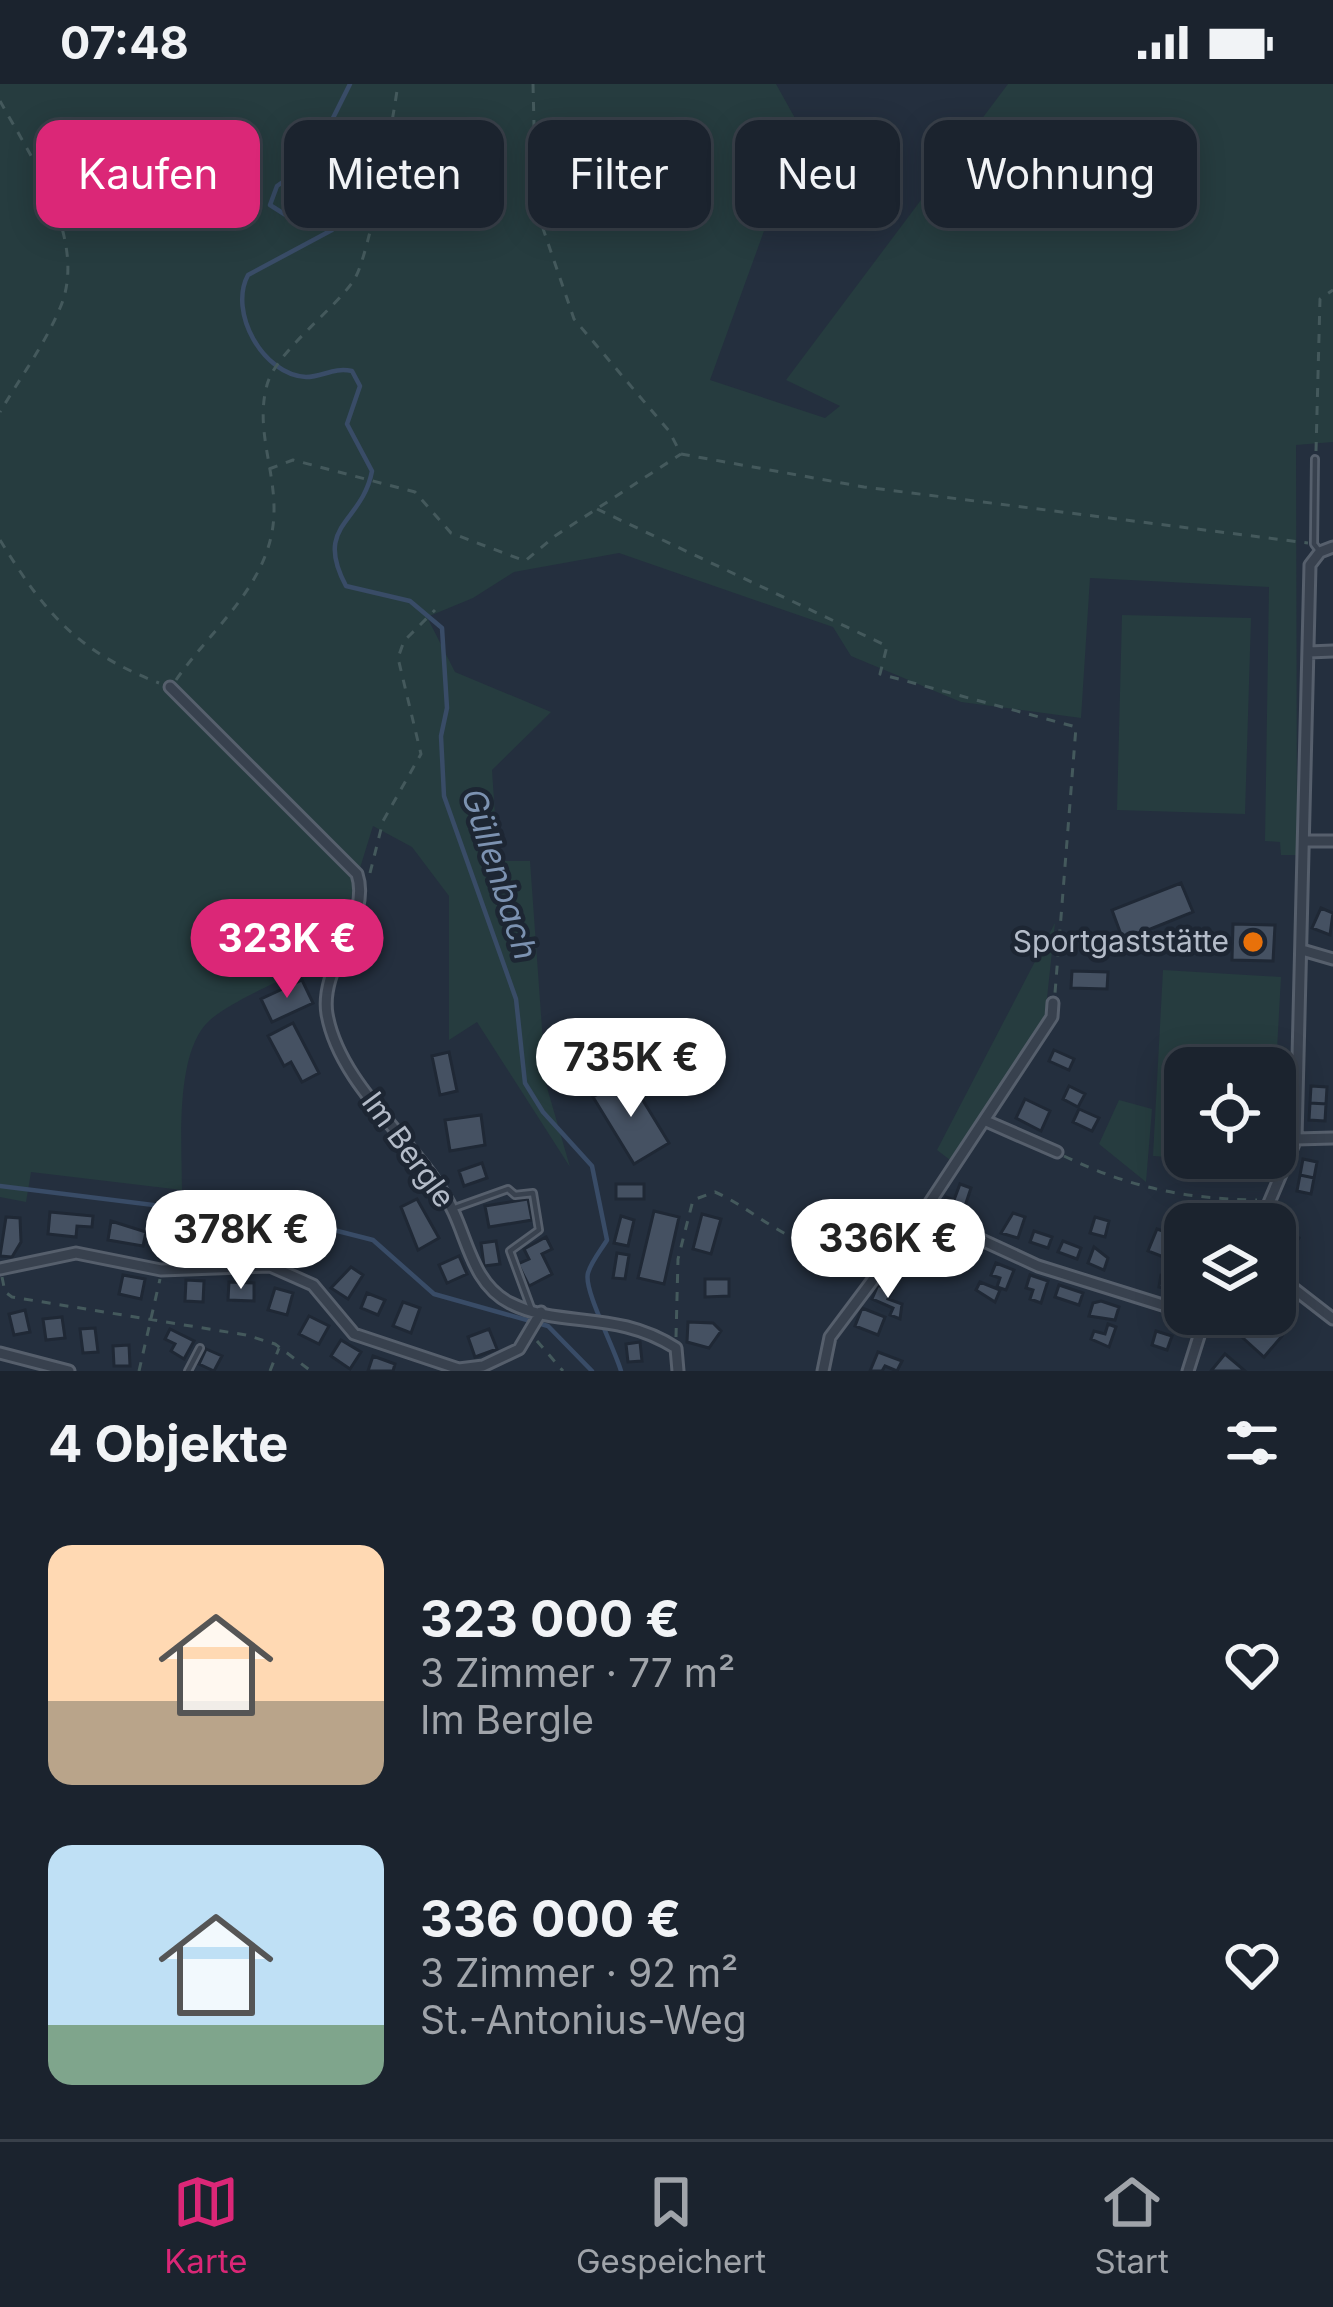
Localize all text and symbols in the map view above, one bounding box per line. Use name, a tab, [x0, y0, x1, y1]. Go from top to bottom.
text: 07:48	[60, 15, 189, 70]
chip: Kaufen	[36, 120, 260, 228]
chip: Mieten	[284, 120, 504, 228]
chip: Filter	[528, 120, 711, 228]
chip: Neu	[735, 120, 900, 228]
chip: Wohnung	[924, 120, 1197, 228]
water label: Güllenbach	[454, 783, 546, 965]
pin: 323K €	[189, 899, 385, 1001]
text: 323K €	[218, 914, 356, 961]
place label: Sportgaststätte	[1013, 923, 1229, 959]
marker: Sportgaststätte	[1240, 929, 1266, 955]
pin: 735K €	[533, 1018, 729, 1120]
text: 735K €	[563, 1033, 699, 1080]
map controls	[1164, 1047, 1296, 1335]
button: locate	[1164, 1047, 1296, 1179]
street label: Im Bergle	[355, 1085, 463, 1214]
pin: 378K €	[143, 1190, 339, 1292]
pin: 336K €	[790, 1199, 986, 1301]
button: layers	[1164, 1203, 1296, 1335]
text: 378K €	[173, 1205, 309, 1252]
text: 336K €	[818, 1214, 958, 1261]
icon: filters	[1219, 1410, 1285, 1476]
text: 4 Objekte	[48, 1413, 288, 1474]
text: 323 000 €	[420, 1588, 680, 1649]
icon: home	[144, 1593, 288, 1737]
icon: heart	[1219, 1632, 1285, 1698]
text: 3 Zimmer · 77 m²	[420, 1649, 735, 1696]
text: Im Bergle	[420, 1696, 594, 1743]
text: 336 000 €	[420, 1888, 681, 1949]
icon: home	[144, 1893, 288, 2037]
icon: heart	[1219, 1932, 1285, 1998]
text: 3 Zimmer · 92 m²	[420, 1949, 738, 1996]
text: St.-Antonius-Weg	[420, 1996, 747, 2043]
tab: Karte	[164, 2169, 248, 2281]
tab: Gespeichert	[576, 2169, 766, 2281]
tab: Start	[1094, 2169, 1169, 2281]

